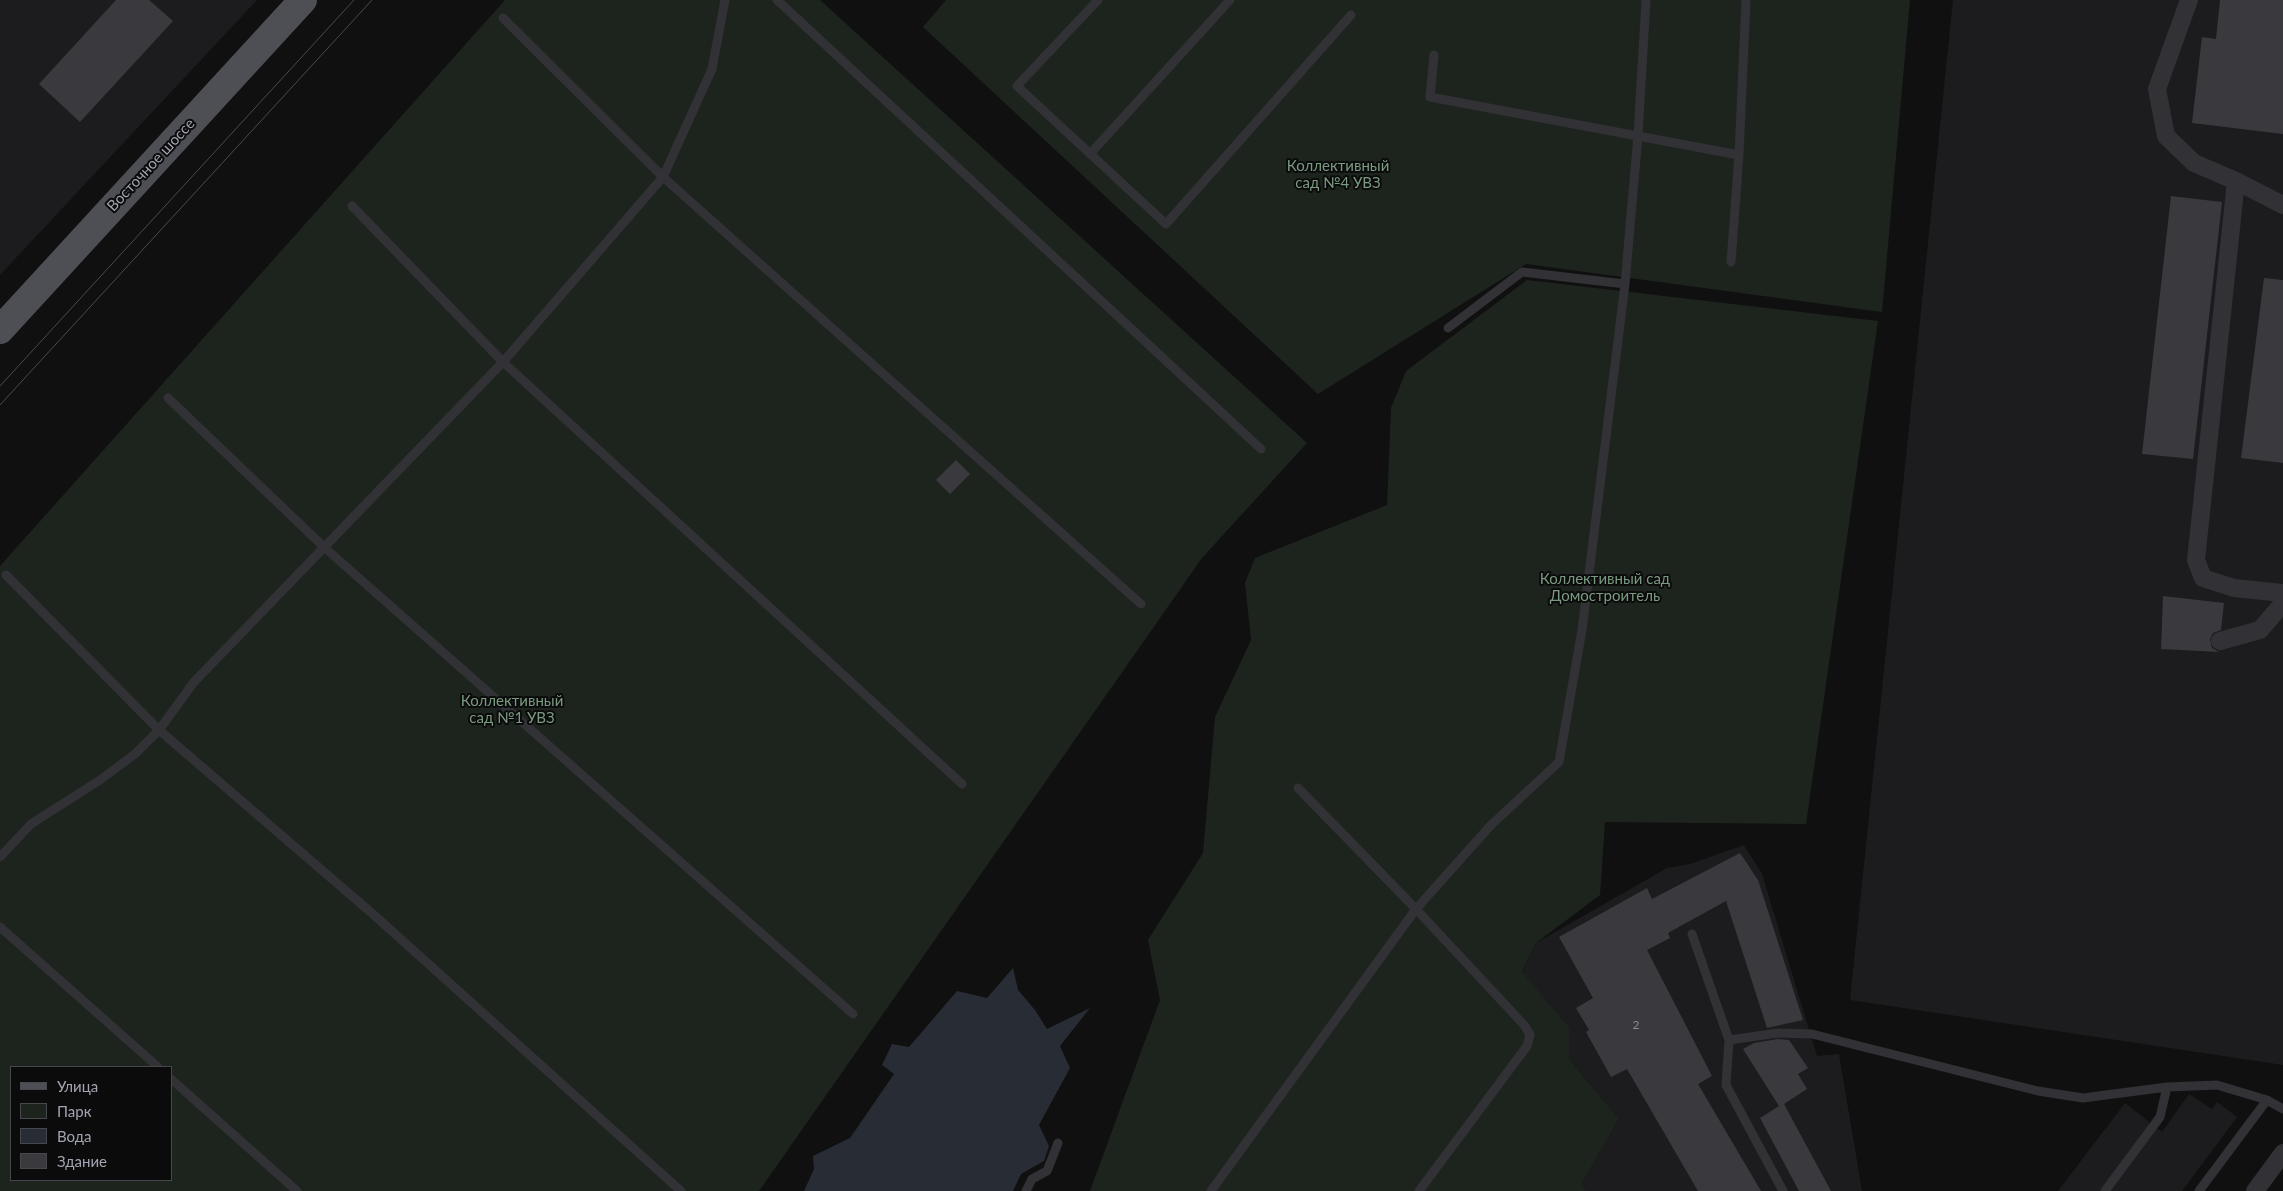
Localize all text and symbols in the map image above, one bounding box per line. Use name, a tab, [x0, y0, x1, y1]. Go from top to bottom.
street label: Восточное шоссе	[103, 115, 199, 215]
park label: Коллективный сад №4 УВЗ	[1287, 157, 1389, 192]
park label: Коллективный сад Домостроитель	[1540, 570, 1670, 605]
park label: Коллективный сад №1 УВЗ	[461, 692, 563, 727]
house number: 2	[1633, 1018, 1639, 1032]
legend	[10, 1066, 172, 1181]
text: Улица	[57, 1077, 98, 1095]
text: Парк	[57, 1102, 91, 1120]
text: Вода	[57, 1127, 92, 1145]
text: Здание	[57, 1152, 107, 1170]

